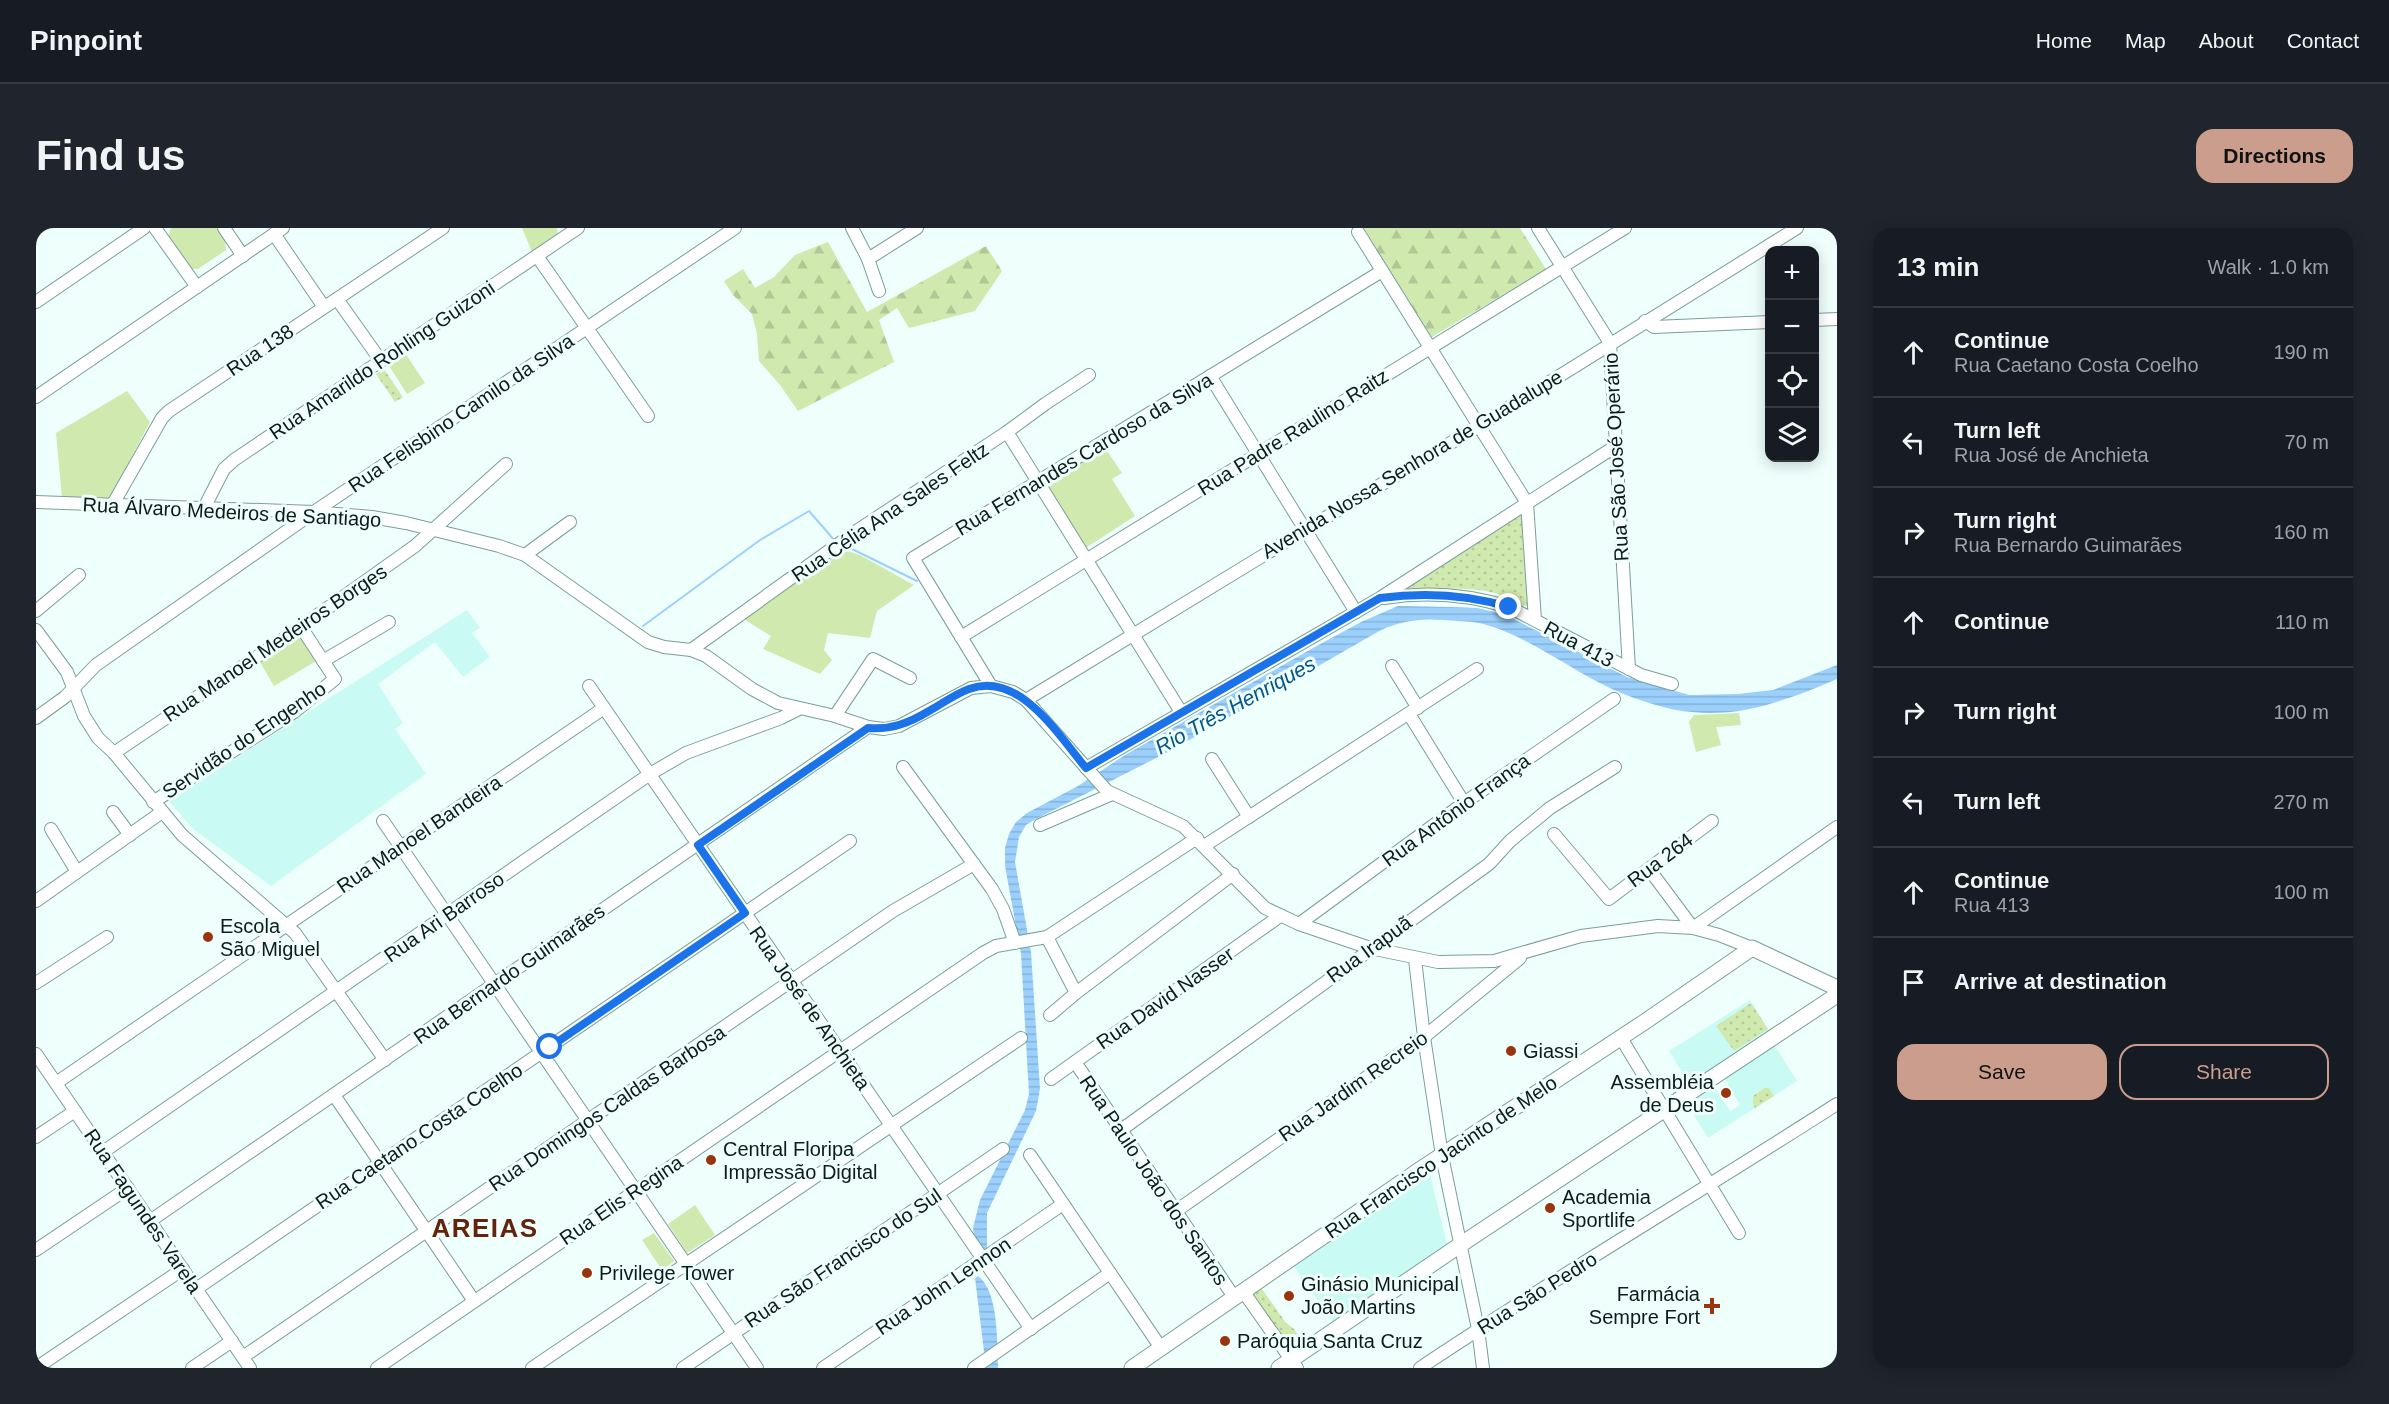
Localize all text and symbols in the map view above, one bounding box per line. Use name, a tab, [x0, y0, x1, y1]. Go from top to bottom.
text: Pinpoint	[30, 25, 142, 56]
text: Home	[2036, 29, 2092, 52]
text: Map	[2125, 29, 2166, 52]
text: About	[2199, 29, 2254, 52]
text: Contact	[2287, 29, 2359, 52]
button: Directions	[2196, 129, 2353, 183]
text: Find us	[36, 132, 185, 179]
map controls	[1765, 246, 1819, 462]
button: +	[1765, 246, 1819, 300]
text: 13 min	[1897, 252, 1979, 282]
text: Walk · 1.0 km	[2208, 256, 2329, 278]
street label: Rua Amarildo Rohling Guizoni	[265, 276, 499, 444]
button: −	[1765, 300, 1819, 354]
street label: Rua 138	[223, 320, 297, 380]
text: Continue	[1954, 328, 2049, 353]
street label: Rua Felisbino Camilo da Silva	[344, 329, 578, 497]
icon: ahead	[1897, 336, 1930, 369]
text: 190 m	[2273, 341, 2329, 363]
street label: Rua São José Operário	[1600, 352, 1632, 562]
button: locate	[1765, 354, 1819, 408]
text: Rua Caetano Costa Coelho	[1954, 354, 2199, 376]
street label: Rua Padre Raulino Raitz	[1194, 364, 1392, 500]
street label: Avenida Nossa Senhora de Guadalupe	[1258, 365, 1566, 563]
street label: Rua Fernandes Cardoso da Silva	[952, 368, 1217, 540]
button: layers	[1765, 408, 1819, 462]
text: Turn left	[1954, 418, 2040, 443]
icon: left	[1897, 426, 1930, 459]
text: 70 m	[2285, 431, 2329, 453]
street label: Rua Célia Ana Sales Feltz	[788, 438, 992, 586]
text: Rua José de Anchieta	[1954, 444, 2149, 466]
street label: Rua Álvaro Medeiros de Santiago	[82, 493, 382, 531]
text: Turn right	[1954, 508, 2056, 533]
icon: right	[1897, 516, 1930, 549]
text: 160 m	[2273, 521, 2329, 543]
text: Rua Bernardo Guimarães	[1954, 534, 2182, 556]
street label: Rua Manoel Medeiros Borges	[159, 560, 391, 726]
route end	[1495, 593, 1521, 619]
icon: ahead	[1897, 606, 1930, 639]
text: Continue	[1954, 609, 2049, 634]
text: 110 m	[2275, 611, 2329, 633]
street label: Rua 413	[1540, 617, 1618, 671]
water label: Rio Três Henriques	[1151, 651, 1319, 759]
street label: Servidão do Engenho	[158, 677, 330, 803]
icon: right	[1897, 696, 1930, 729]
text: Turn right	[1954, 699, 2056, 724]
text: 100 m	[2273, 701, 2329, 723]
street label: Rua Antônio França	[1378, 749, 1535, 871]
street label: Rua Manoel Bandeira	[333, 770, 506, 897]
icon: left	[1897, 786, 1930, 819]
text: Turn left	[1954, 789, 2040, 814]
text: 270 m	[2273, 791, 2329, 813]
street label: Rua 264	[1623, 828, 1697, 892]
street label: Rua Ari Barroso	[380, 868, 508, 966]
text: Continue	[1954, 868, 2049, 893]
icon: ahead	[1897, 876, 1930, 909]
text: 100 m	[2273, 881, 2329, 903]
text: Rua 413	[1954, 894, 2030, 916]
street label: Rua Bernardo Guimarães	[409, 900, 609, 1048]
street label: Rua Irapuã	[1323, 911, 1416, 987]
place label: Escola São Miguel	[220, 915, 320, 960]
street label: Rua José de Anchieta	[745, 922, 875, 1095]
marker: Escola São Miguel	[201, 930, 215, 944]
street label: Rua David Nasser	[1092, 942, 1238, 1054]
icon: arrive	[1897, 966, 1930, 999]
text: Arrive at destination	[1954, 969, 2167, 994]
street label: Rua Domingos Caldas Barbosa	[485, 1020, 730, 1195]
street label: Rua Jardim Recreio	[1274, 1026, 1432, 1146]
route start	[536, 1033, 562, 1059]
place label: Giassi	[1523, 1040, 1579, 1062]
marker: Giassi	[1504, 1044, 1518, 1058]
button: Save	[1897, 1044, 2107, 1100]
button: Share	[2119, 1044, 2329, 1100]
street label: Rua Caetano Costa Coelho	[311, 1058, 527, 1214]
street label: Rua Paulo João dos Santos	[1076, 1071, 1232, 1289]
street label: Rua Francisco Jacinto de Melo	[1321, 1071, 1561, 1243]
place label: Assembléia de Deus	[1611, 1071, 1715, 1116]
marker: Assembléia de Deus	[1719, 1086, 1733, 1100]
street label: Rua Fagundes Varela	[80, 1125, 207, 1298]
place label: Central Floripa Impressão Digital	[723, 1138, 878, 1183]
street label: Rua Elis Regina	[555, 1150, 687, 1249]
marker: Central Floripa Impressão Digital	[704, 1153, 718, 1167]
street label: Rua São Francisco do Sul	[741, 1184, 945, 1332]
place label: Academia Sportlife	[1562, 1186, 1652, 1231]
marker: Academia Sportlife	[1543, 1201, 1557, 1215]
district label: AREIAS	[431, 1213, 539, 1243]
street label: Rua John Lennon	[871, 1233, 1015, 1339]
street label: Rua São Pedro	[1473, 1247, 1601, 1339]
place label: Privilege Tower	[599, 1262, 735, 1284]
marker: Privilege Tower	[580, 1266, 594, 1280]
place label: Ginásio Municipal João Martins	[1301, 1273, 1459, 1318]
place label: Farmácia Sempre Fort	[1589, 1283, 1701, 1328]
marker: Ginásio Municipal João Martins	[1282, 1289, 1296, 1303]
marker: Farmácia Sempre Fort	[1705, 1299, 1719, 1313]
place label: Paróquia Santa Cruz	[1237, 1330, 1423, 1352]
marker: Paróquia Santa Cruz	[1218, 1334, 1232, 1348]

